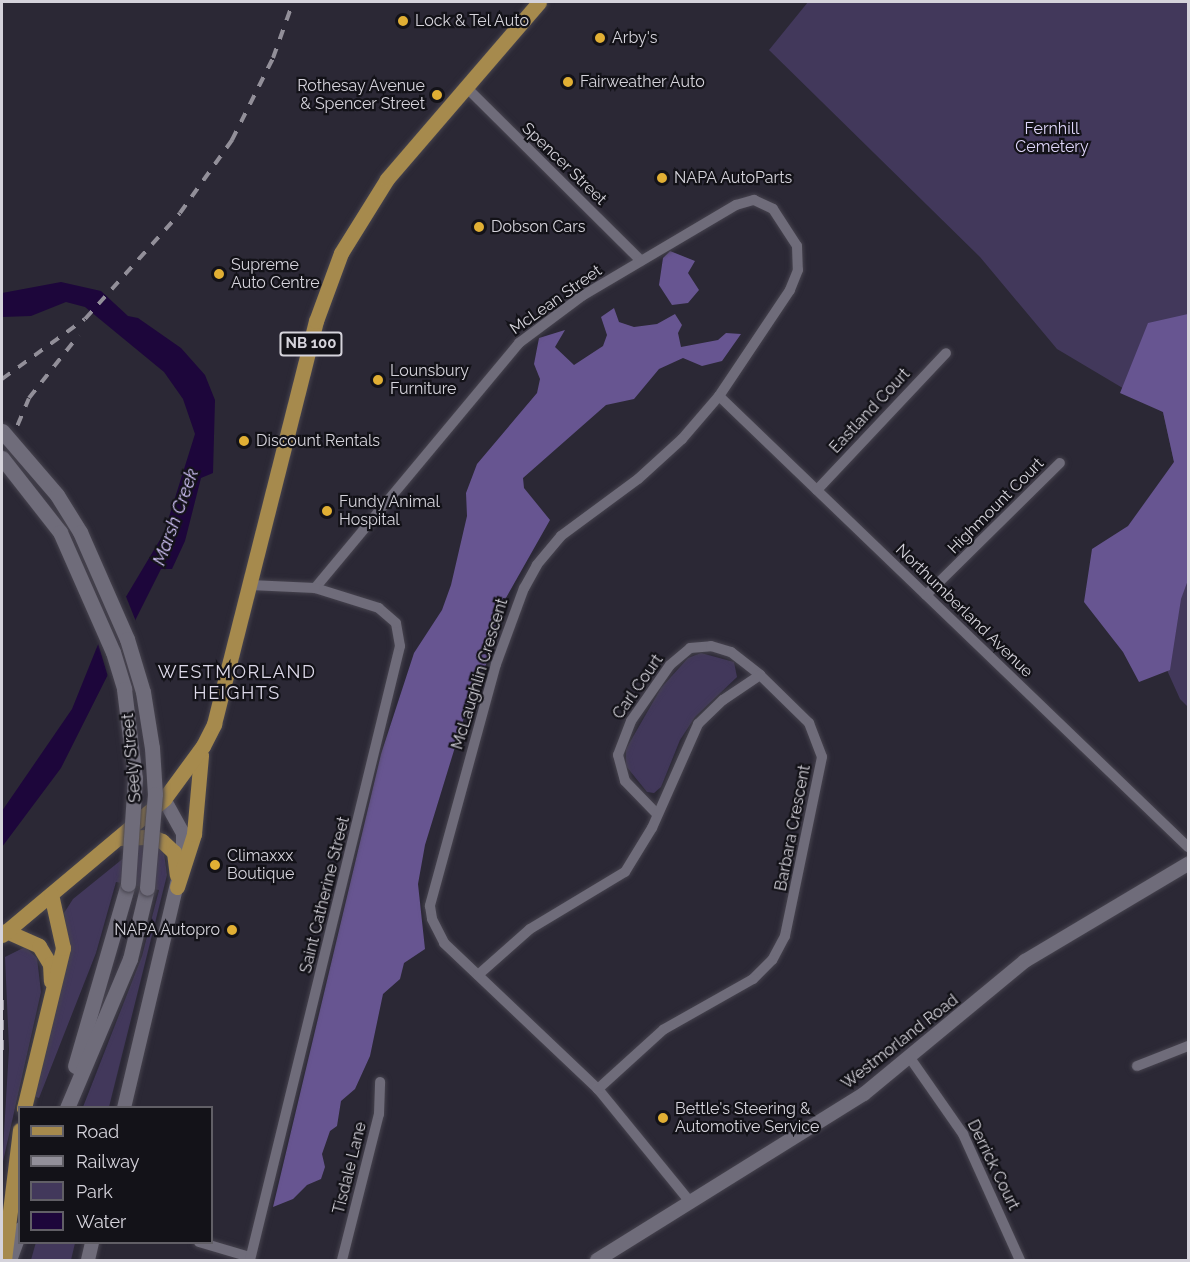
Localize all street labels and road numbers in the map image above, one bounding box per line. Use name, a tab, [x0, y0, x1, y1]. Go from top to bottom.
street label: Spencer Street	[518, 119, 610, 209]
street label: McLean Street	[506, 261, 606, 339]
road number: NB 100	[278, 332, 344, 356]
street label: Eastland Court	[826, 365, 914, 457]
street label: Highmount Court	[944, 454, 1048, 558]
street label: Northumberland Avenue	[891, 540, 1037, 682]
street label: McLaughlin Crescent	[448, 596, 512, 752]
street label: Carl Court	[609, 651, 667, 723]
street label: Seely Street	[119, 712, 145, 804]
street label: Barbara Crescent	[771, 763, 815, 893]
street label: Saint Catherine Street	[296, 815, 354, 975]
street label: Westmorland Road	[838, 990, 962, 1094]
street label: Derrick Court	[963, 1117, 1023, 1213]
street label: Tisdale Lane	[329, 1120, 371, 1216]

